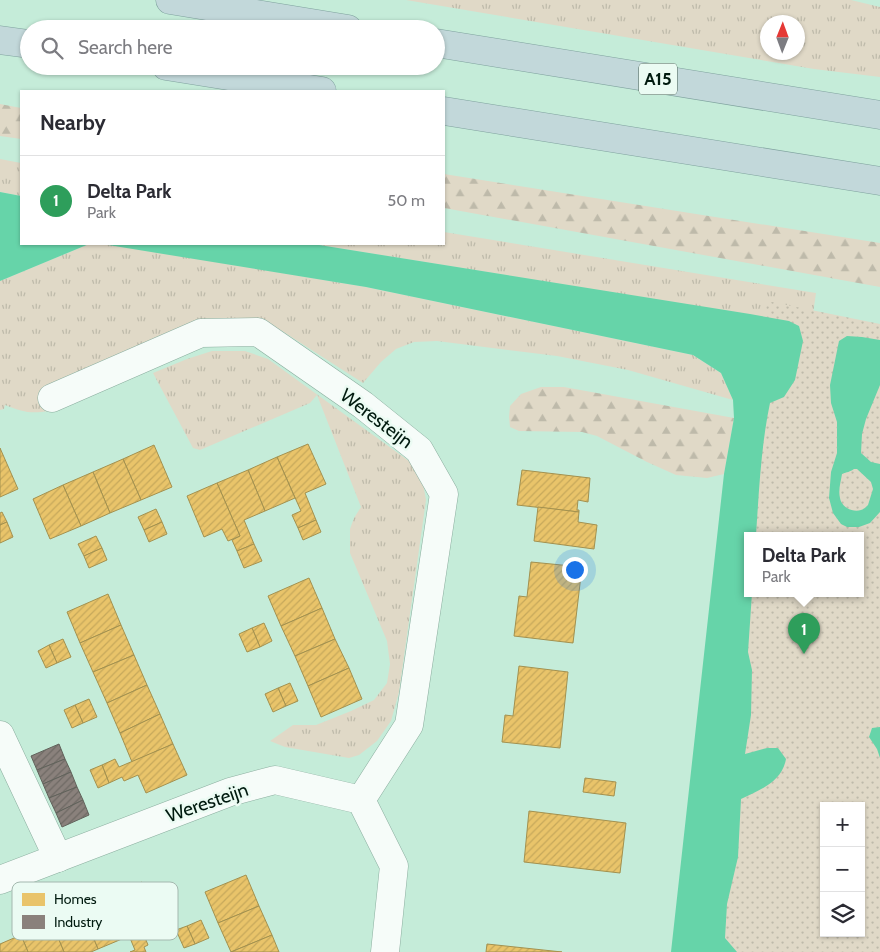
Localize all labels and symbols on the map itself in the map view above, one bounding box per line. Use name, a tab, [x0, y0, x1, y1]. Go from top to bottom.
north arrow	[760, 15, 805, 60]
road number: A15	[639, 64, 677, 95]
street label: Weresteijn	[336, 384, 418, 453]
your location	[562, 557, 588, 583]
pin: 1	[788, 613, 820, 654]
street label: Weresteijn	[163, 778, 251, 827]
legend	[12, 882, 178, 940]
text: Homes	[54, 890, 97, 908]
text: Industry	[54, 913, 102, 931]

